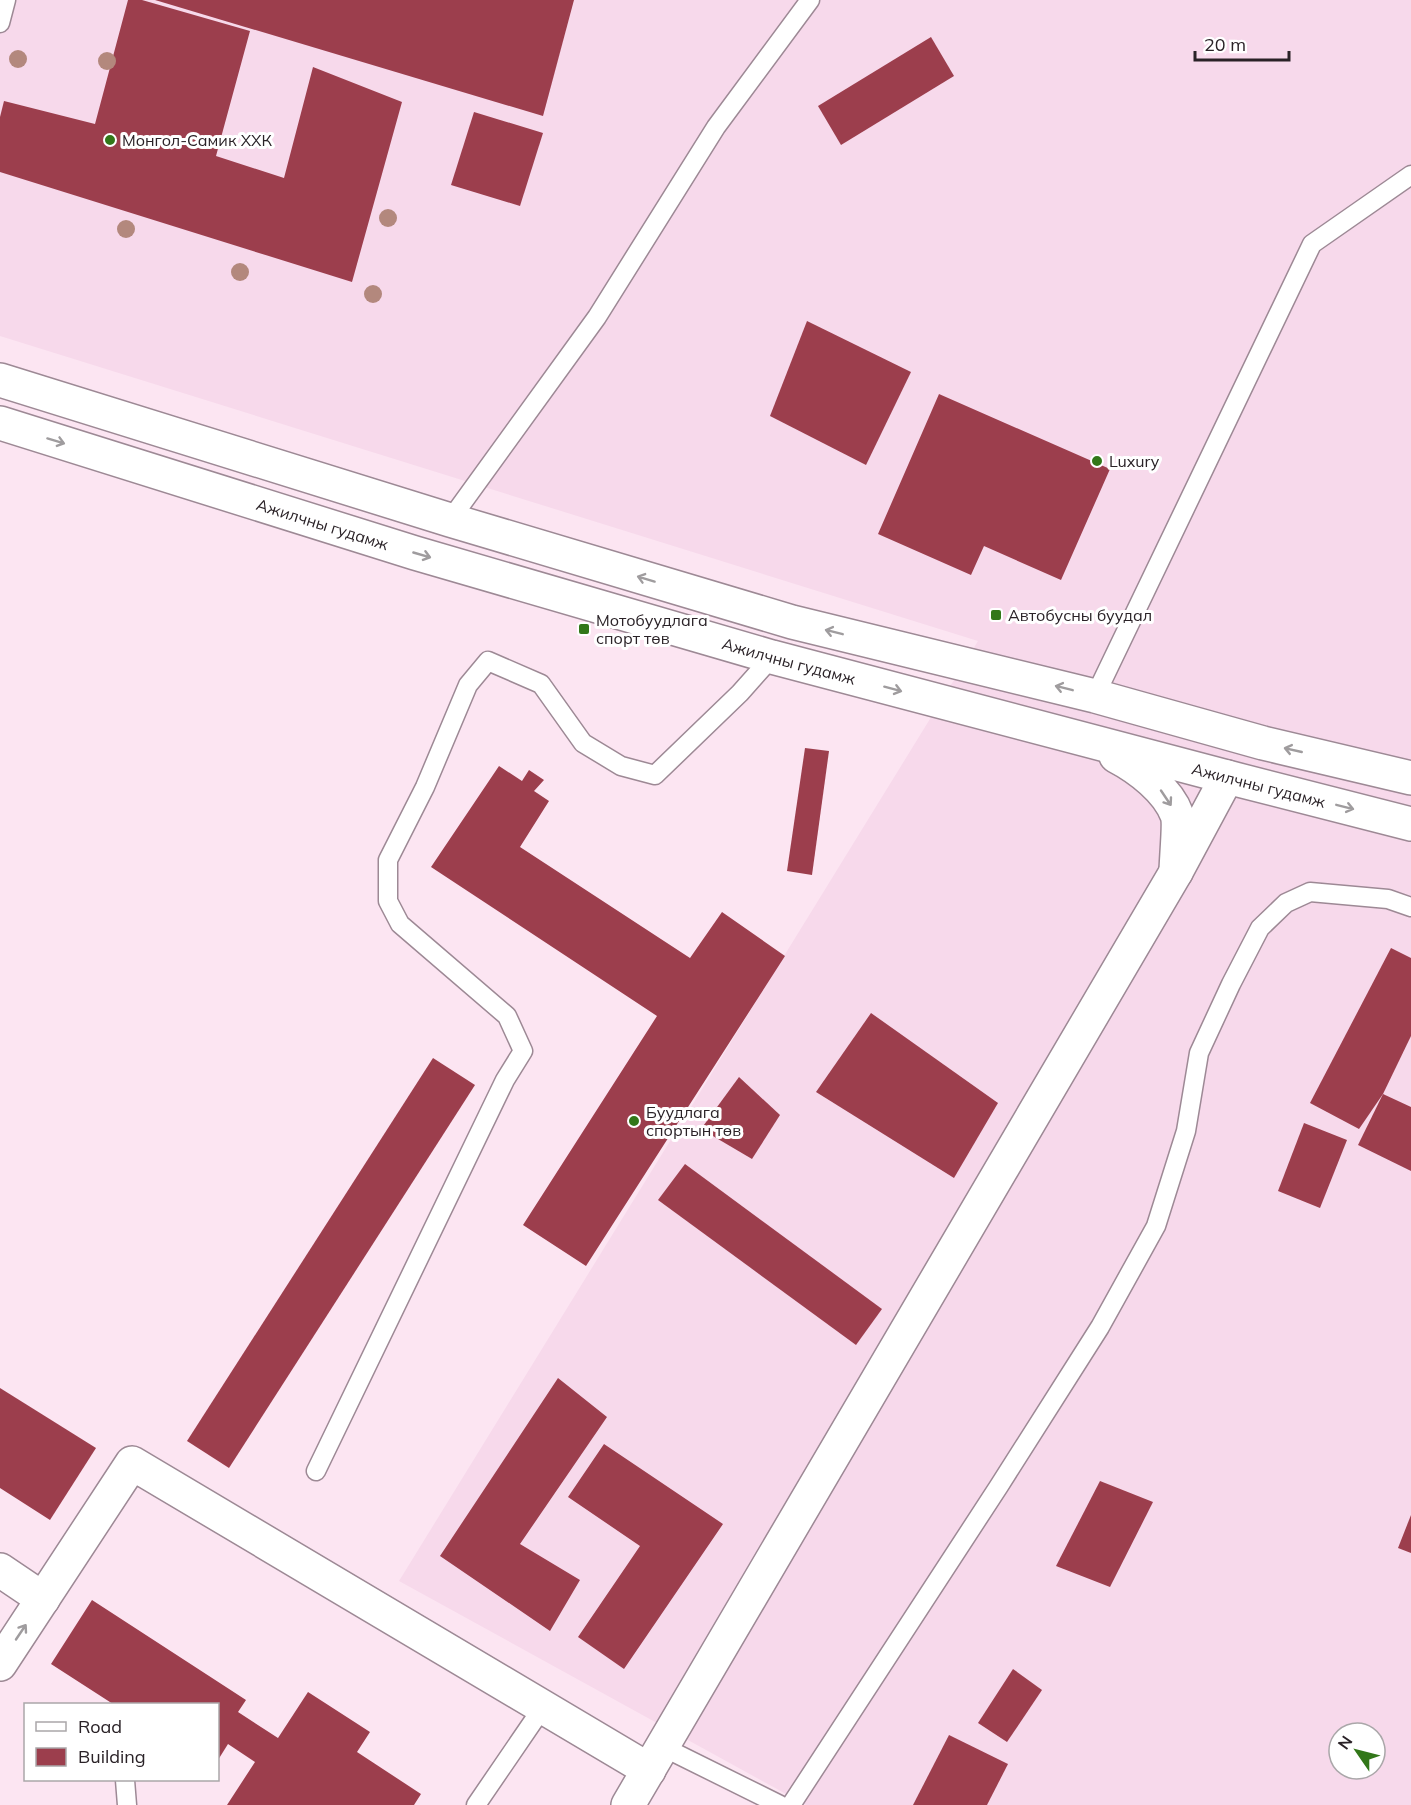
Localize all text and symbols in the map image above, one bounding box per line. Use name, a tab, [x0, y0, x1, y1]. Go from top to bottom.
scale bar	[1195, 24, 1290, 62]
text: 20 m	[1204, 33, 1246, 56]
place label: Монгол-Самик ХХК	[122, 130, 273, 150]
marker: Монгол-Самик ХХК	[103, 133, 117, 147]
one-way arrow	[46, 436, 65, 447]
place label: Luxury	[1109, 451, 1160, 471]
marker: Luxury	[1090, 454, 1104, 468]
street label: Ажилчны гудамж	[254, 494, 391, 554]
one-way arrow	[412, 550, 431, 561]
one-way arrow	[637, 573, 656, 584]
place label: Автобусны буудал	[1008, 605, 1152, 625]
marker: Автобусны буудал	[989, 608, 1003, 622]
place label: Мотобуудлага спорт төв	[596, 610, 708, 648]
marker: Мотобуудлага спорт төв	[577, 622, 591, 636]
one-way arrow	[824, 626, 843, 638]
street label: Ажилчны гудамж	[720, 633, 858, 689]
one-way arrow	[1055, 682, 1074, 694]
one-way arrow	[883, 684, 902, 695]
one-way arrow	[1283, 744, 1303, 755]
street label: Ажилчны гудамж	[1190, 758, 1328, 812]
one-way arrow	[1160, 789, 1172, 806]
one-way arrow	[1336, 802, 1355, 814]
place label: Буудлага спортын төв	[646, 1102, 741, 1140]
marker: Буудлага спортын төв	[627, 1114, 641, 1128]
one-way arrow	[15, 1623, 28, 1640]
legend	[24, 1703, 219, 1781]
text: Road	[78, 1715, 122, 1738]
north arrow	[1327, 1721, 1387, 1781]
text: N	[1333, 1732, 1356, 1753]
text: Building	[78, 1745, 146, 1768]

